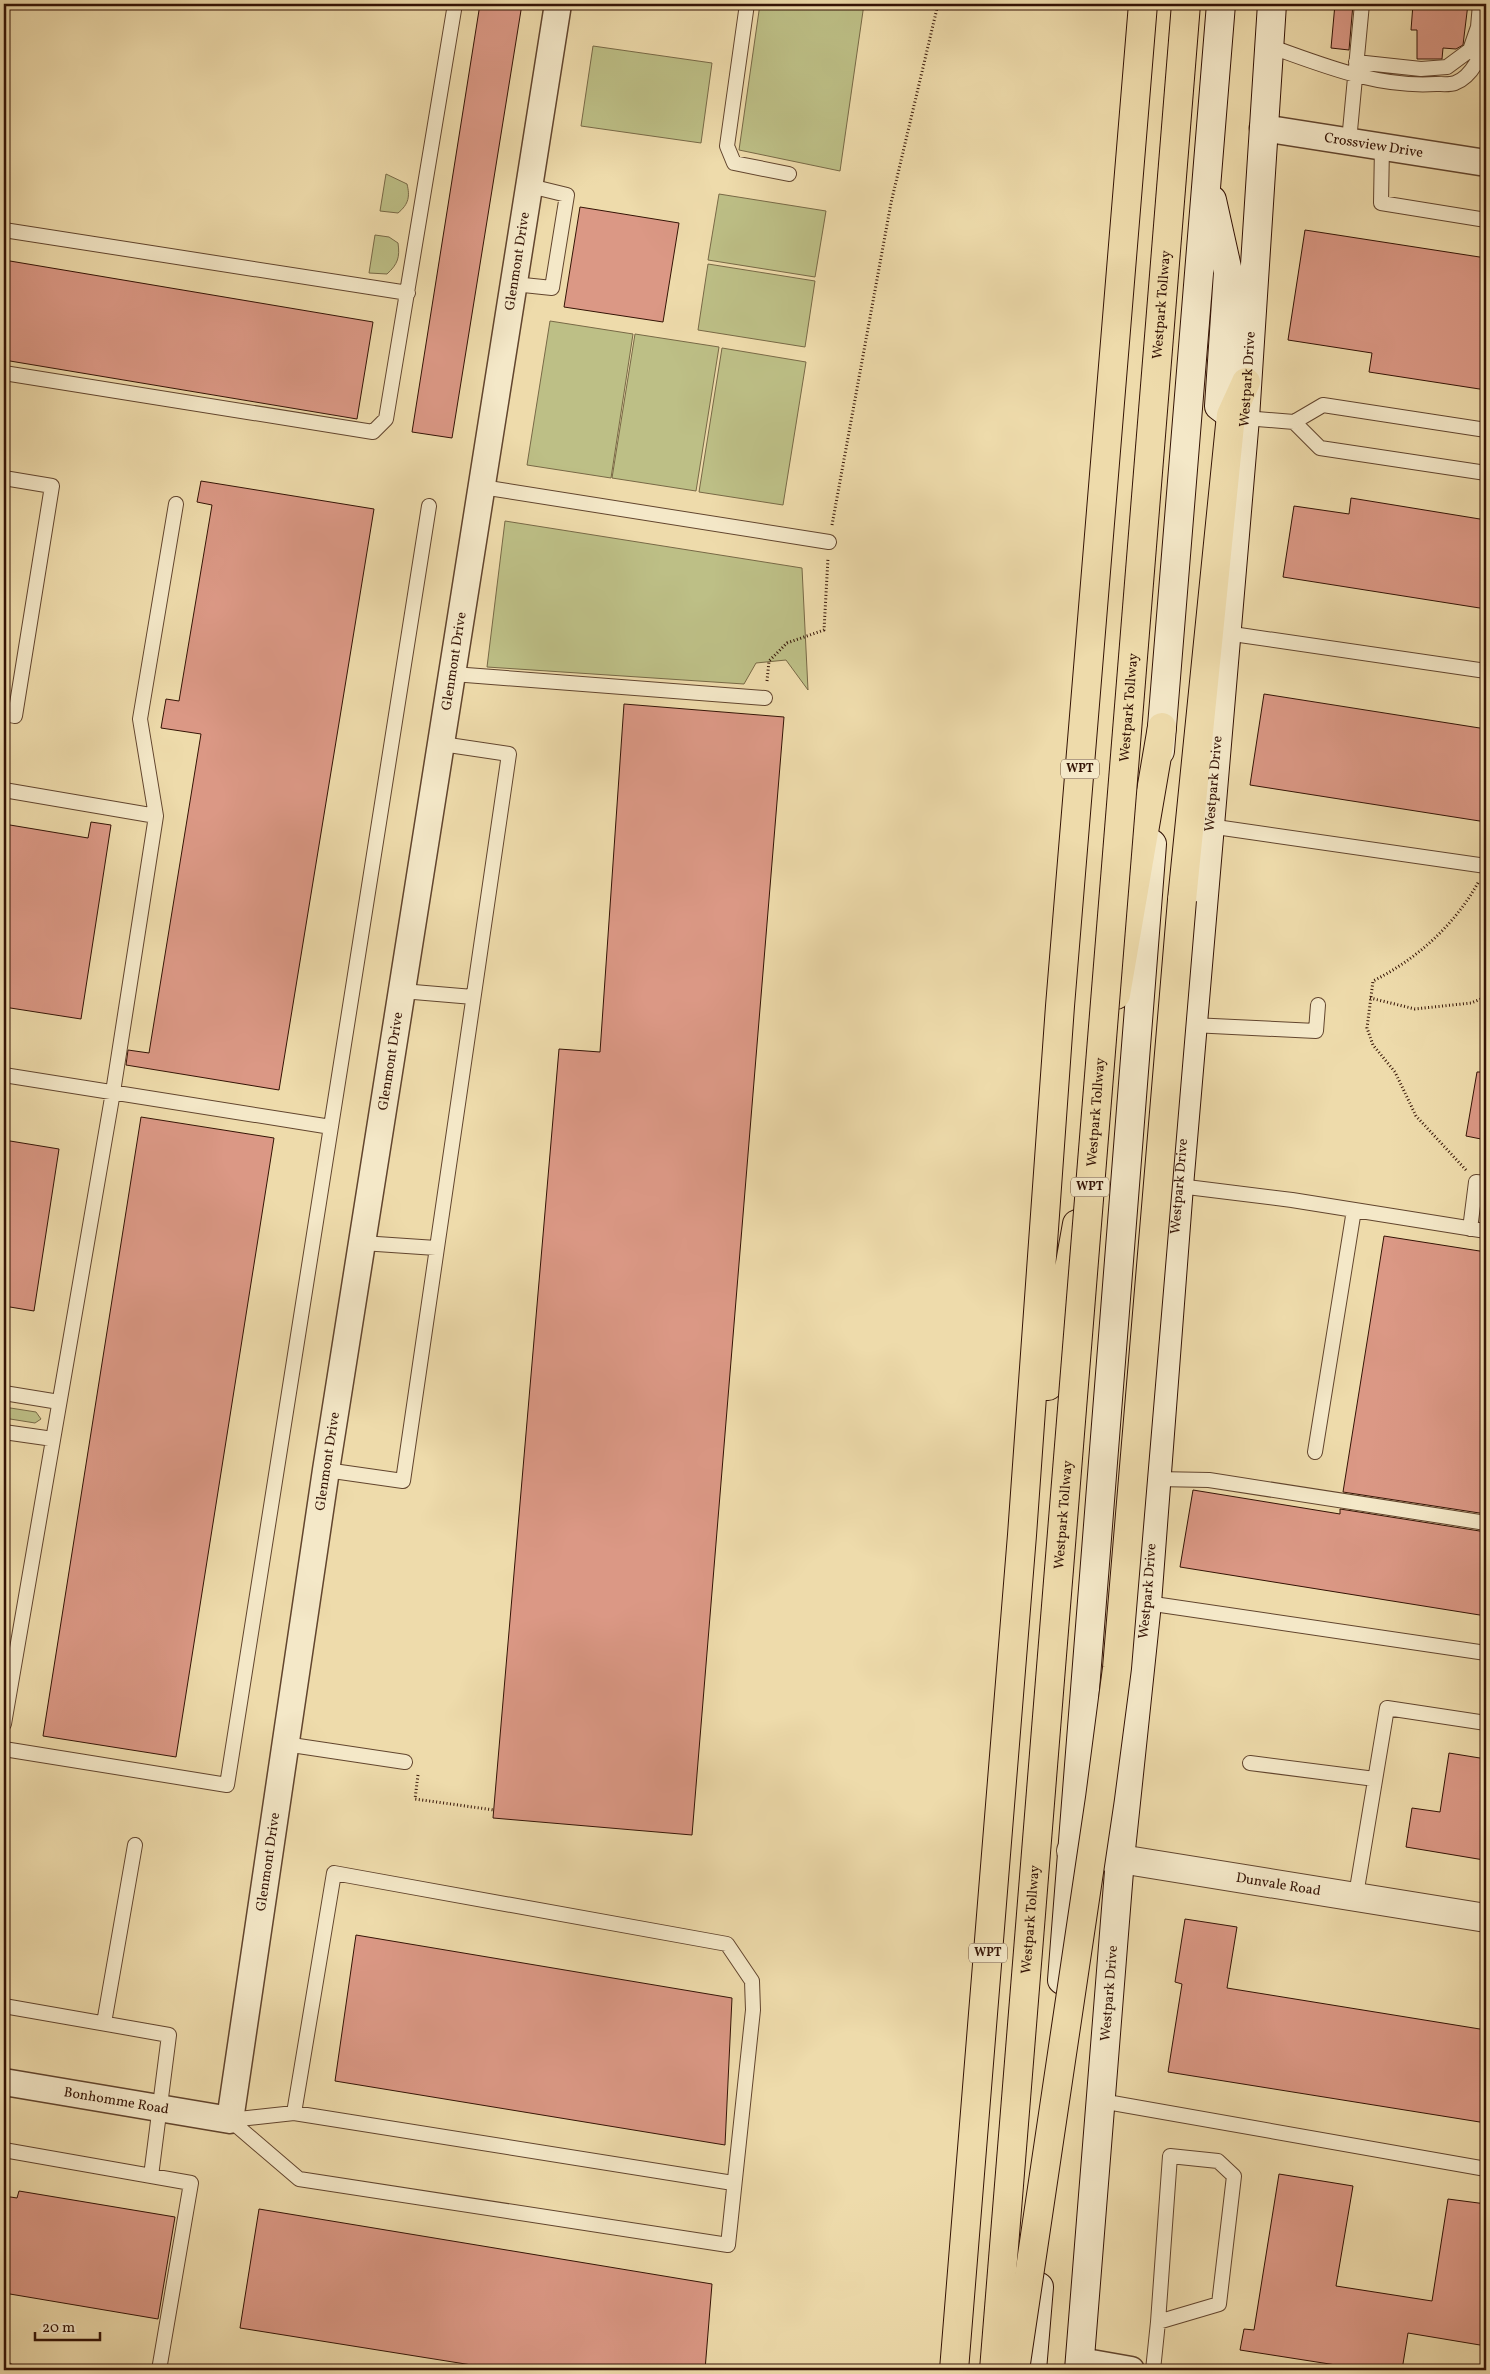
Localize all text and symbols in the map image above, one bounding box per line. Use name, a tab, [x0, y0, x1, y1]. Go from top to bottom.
street label: Crossview Drive	[1323, 128, 1425, 163]
street label: Glenmont Drive	[500, 210, 535, 312]
street label: Westpark Tollway	[1148, 249, 1176, 360]
street label: Westpark Drive	[1235, 330, 1260, 428]
street label: Glenmont Drive	[437, 610, 471, 712]
street label: Westpark Tollway	[1115, 652, 1143, 763]
street label: Westpark Drive	[1200, 735, 1227, 832]
road number: WPT	[1061, 760, 1099, 779]
street label: Glenmont Drive	[374, 1010, 408, 1112]
street label: Westpark Tollway	[1082, 1056, 1110, 1167]
street label: Westpark Drive	[1166, 1137, 1193, 1235]
road number: WPT	[1071, 1178, 1109, 1196]
street label: Glenmont Drive	[311, 1410, 345, 1512]
street label: Westpark Tollway	[1050, 1459, 1077, 1570]
street label: Westpark Drive	[1134, 1542, 1161, 1640]
street label: Glenmont Drive	[251, 1811, 285, 1913]
street label: Westpark Tollway	[1017, 1864, 1044, 1975]
street label: Dunvale Road	[1235, 1868, 1322, 1901]
road number: WPT	[969, 1944, 1007, 1962]
street label: Westpark Drive	[1096, 1944, 1123, 2042]
street label: Bonhomme Road	[62, 2083, 170, 2119]
scale bar	[35, 2309, 100, 2341]
text: 20 m	[42, 2318, 75, 2339]

